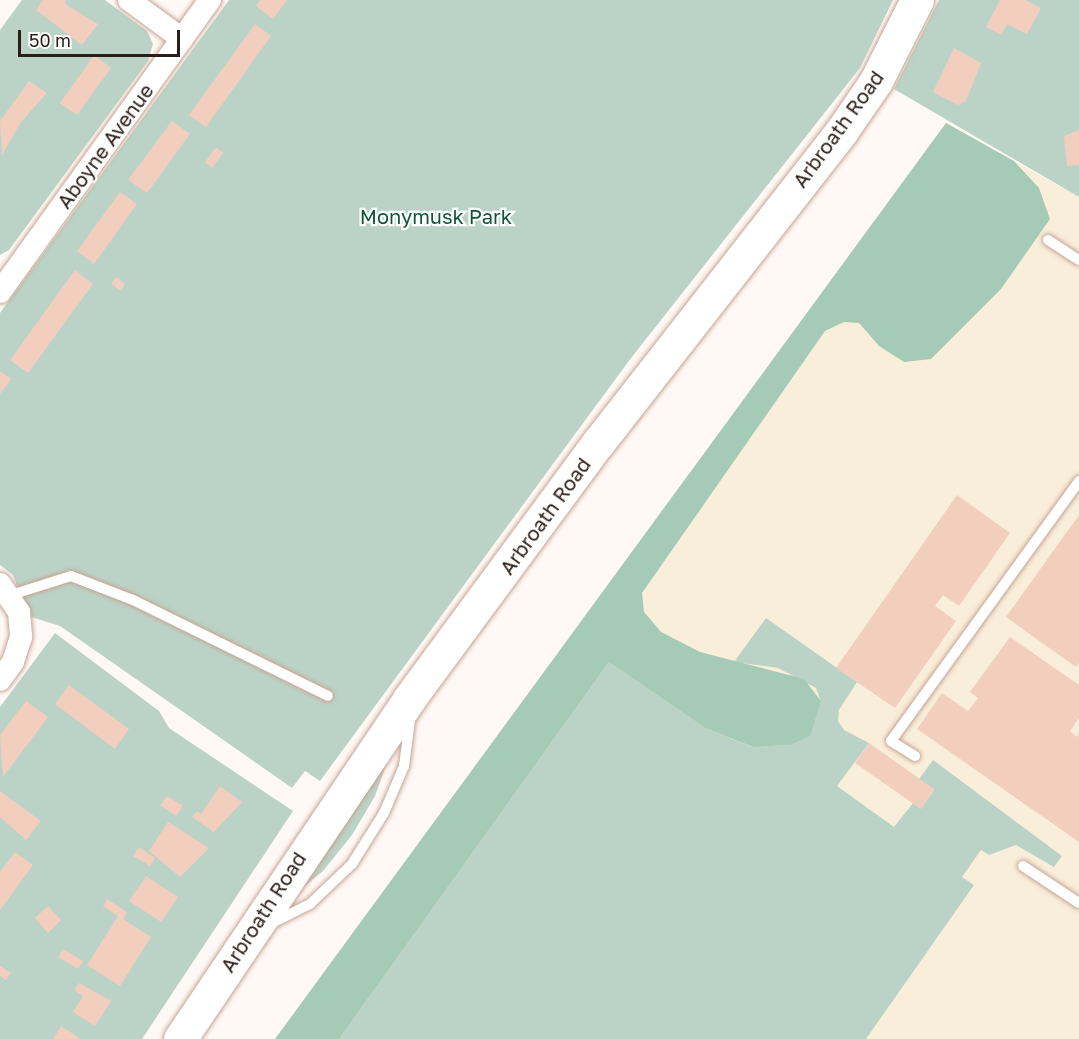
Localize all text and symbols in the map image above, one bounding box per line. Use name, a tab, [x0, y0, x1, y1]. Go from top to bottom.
scale bar	[21, 18, 183, 56]
text: 50 m	[29, 29, 71, 51]
street label: Arbroath Road	[788, 66, 888, 192]
street label: Aboyne Avenue	[52, 79, 158, 213]
park label: Monymusk Park	[360, 204, 512, 228]
street label: Arbroath Road	[495, 453, 595, 579]
street label: Arbroath Road	[215, 847, 311, 977]

